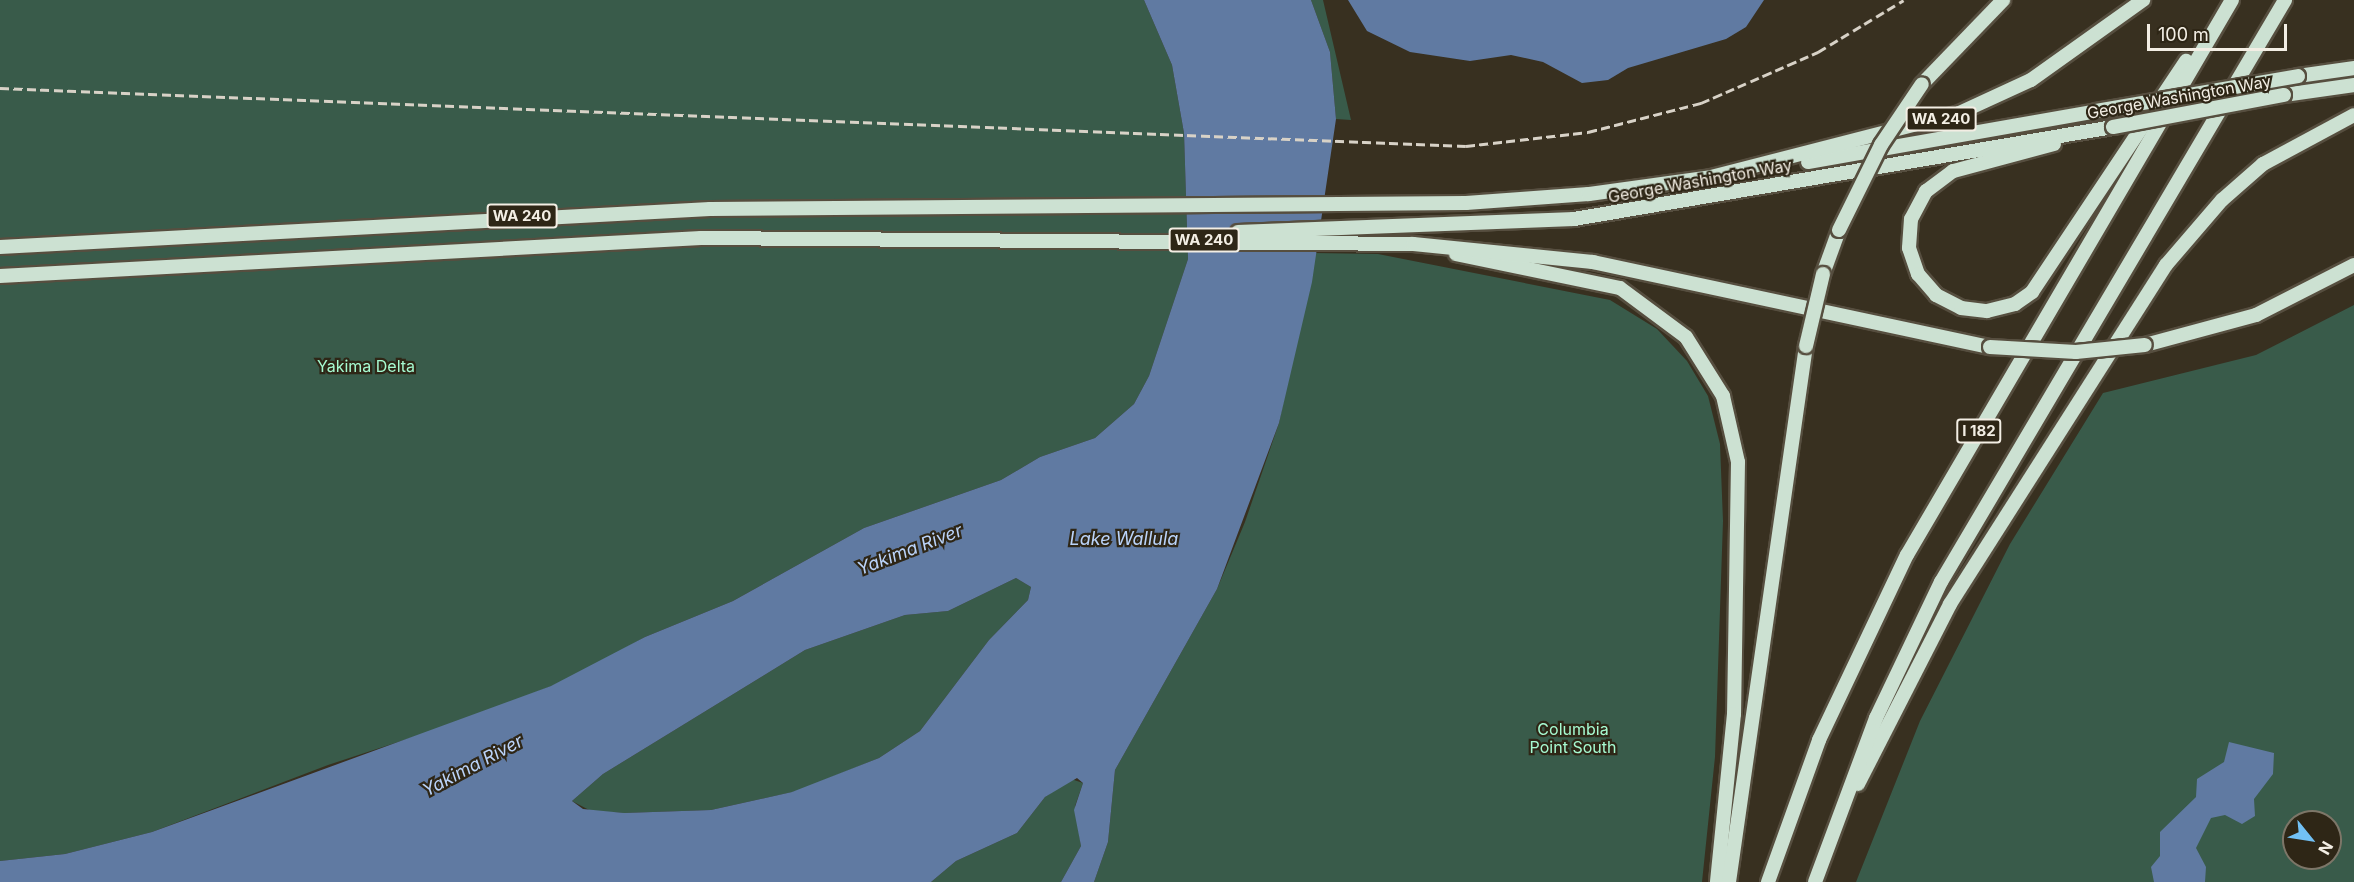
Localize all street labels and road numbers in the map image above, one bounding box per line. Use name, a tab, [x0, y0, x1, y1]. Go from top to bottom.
street label: George Washington Way	[2085, 71, 2273, 123]
road number: WA 240	[1905, 107, 1977, 131]
street label: George Washington Way	[1606, 155, 1794, 207]
road number: WA 240	[486, 204, 558, 228]
road number: WA 240	[1168, 228, 1240, 252]
road number: I 182	[1955, 419, 2003, 443]

